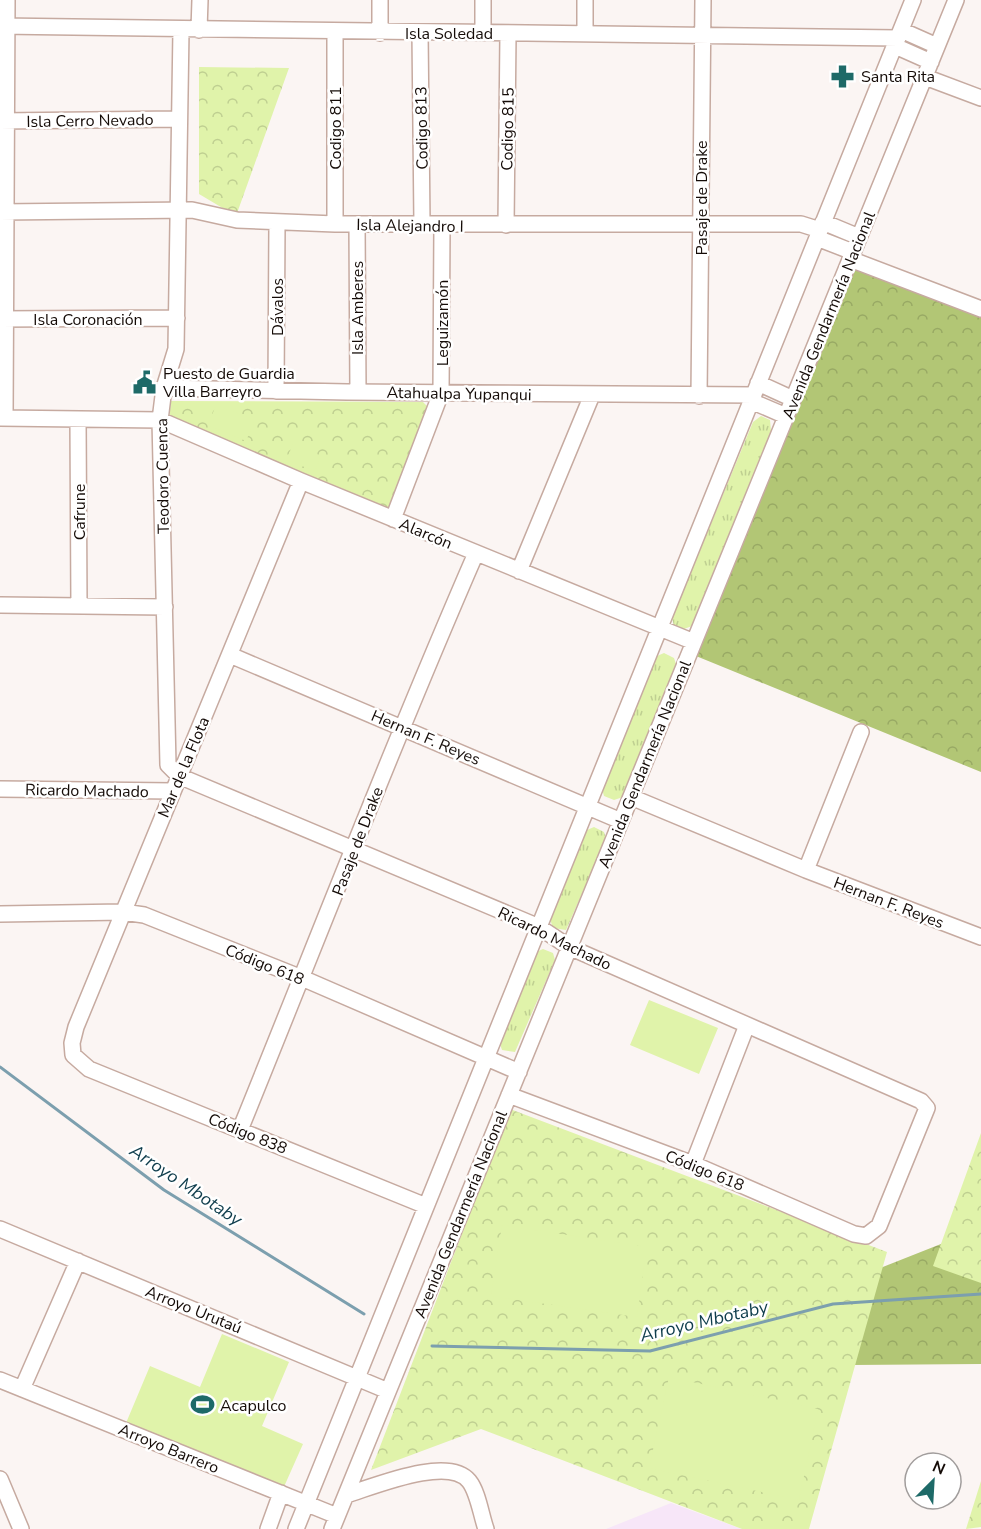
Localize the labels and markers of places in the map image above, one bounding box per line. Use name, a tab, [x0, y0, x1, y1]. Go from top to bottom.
pharmacy icon: Santa Rita	[830, 63, 856, 89]
place label: Santa Rita	[861, 66, 935, 88]
place label: Puesto de Guardia Villa Barreyro	[162, 363, 295, 403]
public building icon: Puesto de Guardia Villa Barreyro	[132, 369, 158, 395]
sports icon: Acapulco	[189, 1392, 215, 1418]
place label: Acapulco	[220, 1395, 287, 1417]

